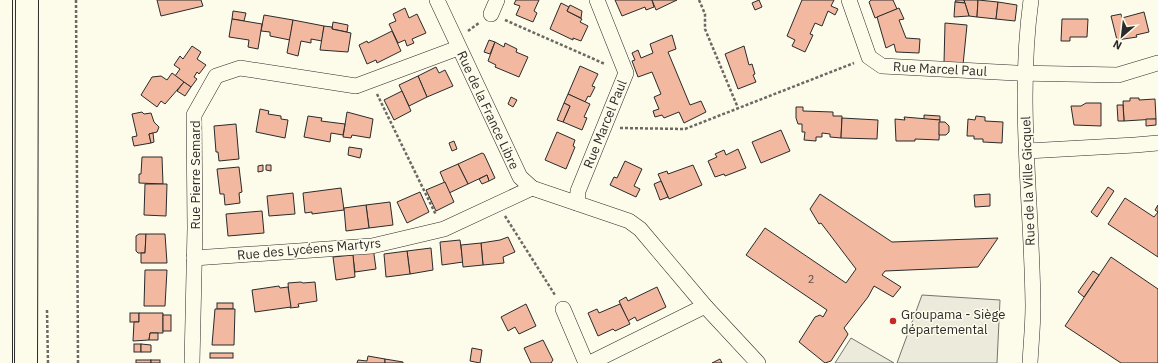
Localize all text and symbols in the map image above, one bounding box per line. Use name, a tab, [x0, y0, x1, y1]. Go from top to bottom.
north arrow	[1102, 16, 1142, 56]
text: N	[1110, 37, 1124, 53]
street label: Rue de la France Libre	[453, 48, 523, 172]
street label: Rue Marcel Paul	[893, 58, 988, 80]
street label: Rue Marcel Paul	[580, 77, 631, 171]
street label: Rue de la Ville Gicquel	[1017, 115, 1039, 246]
street label: Rue Pierre Semard	[187, 120, 204, 230]
street label: Rue des Lycéens Martyrs	[236, 234, 382, 264]
house number: 2	[808, 272, 814, 286]
place label: Groupama - Siège départemental	[901, 306, 1005, 338]
marker: Groupama - Siège départemental	[888, 316, 898, 326]

